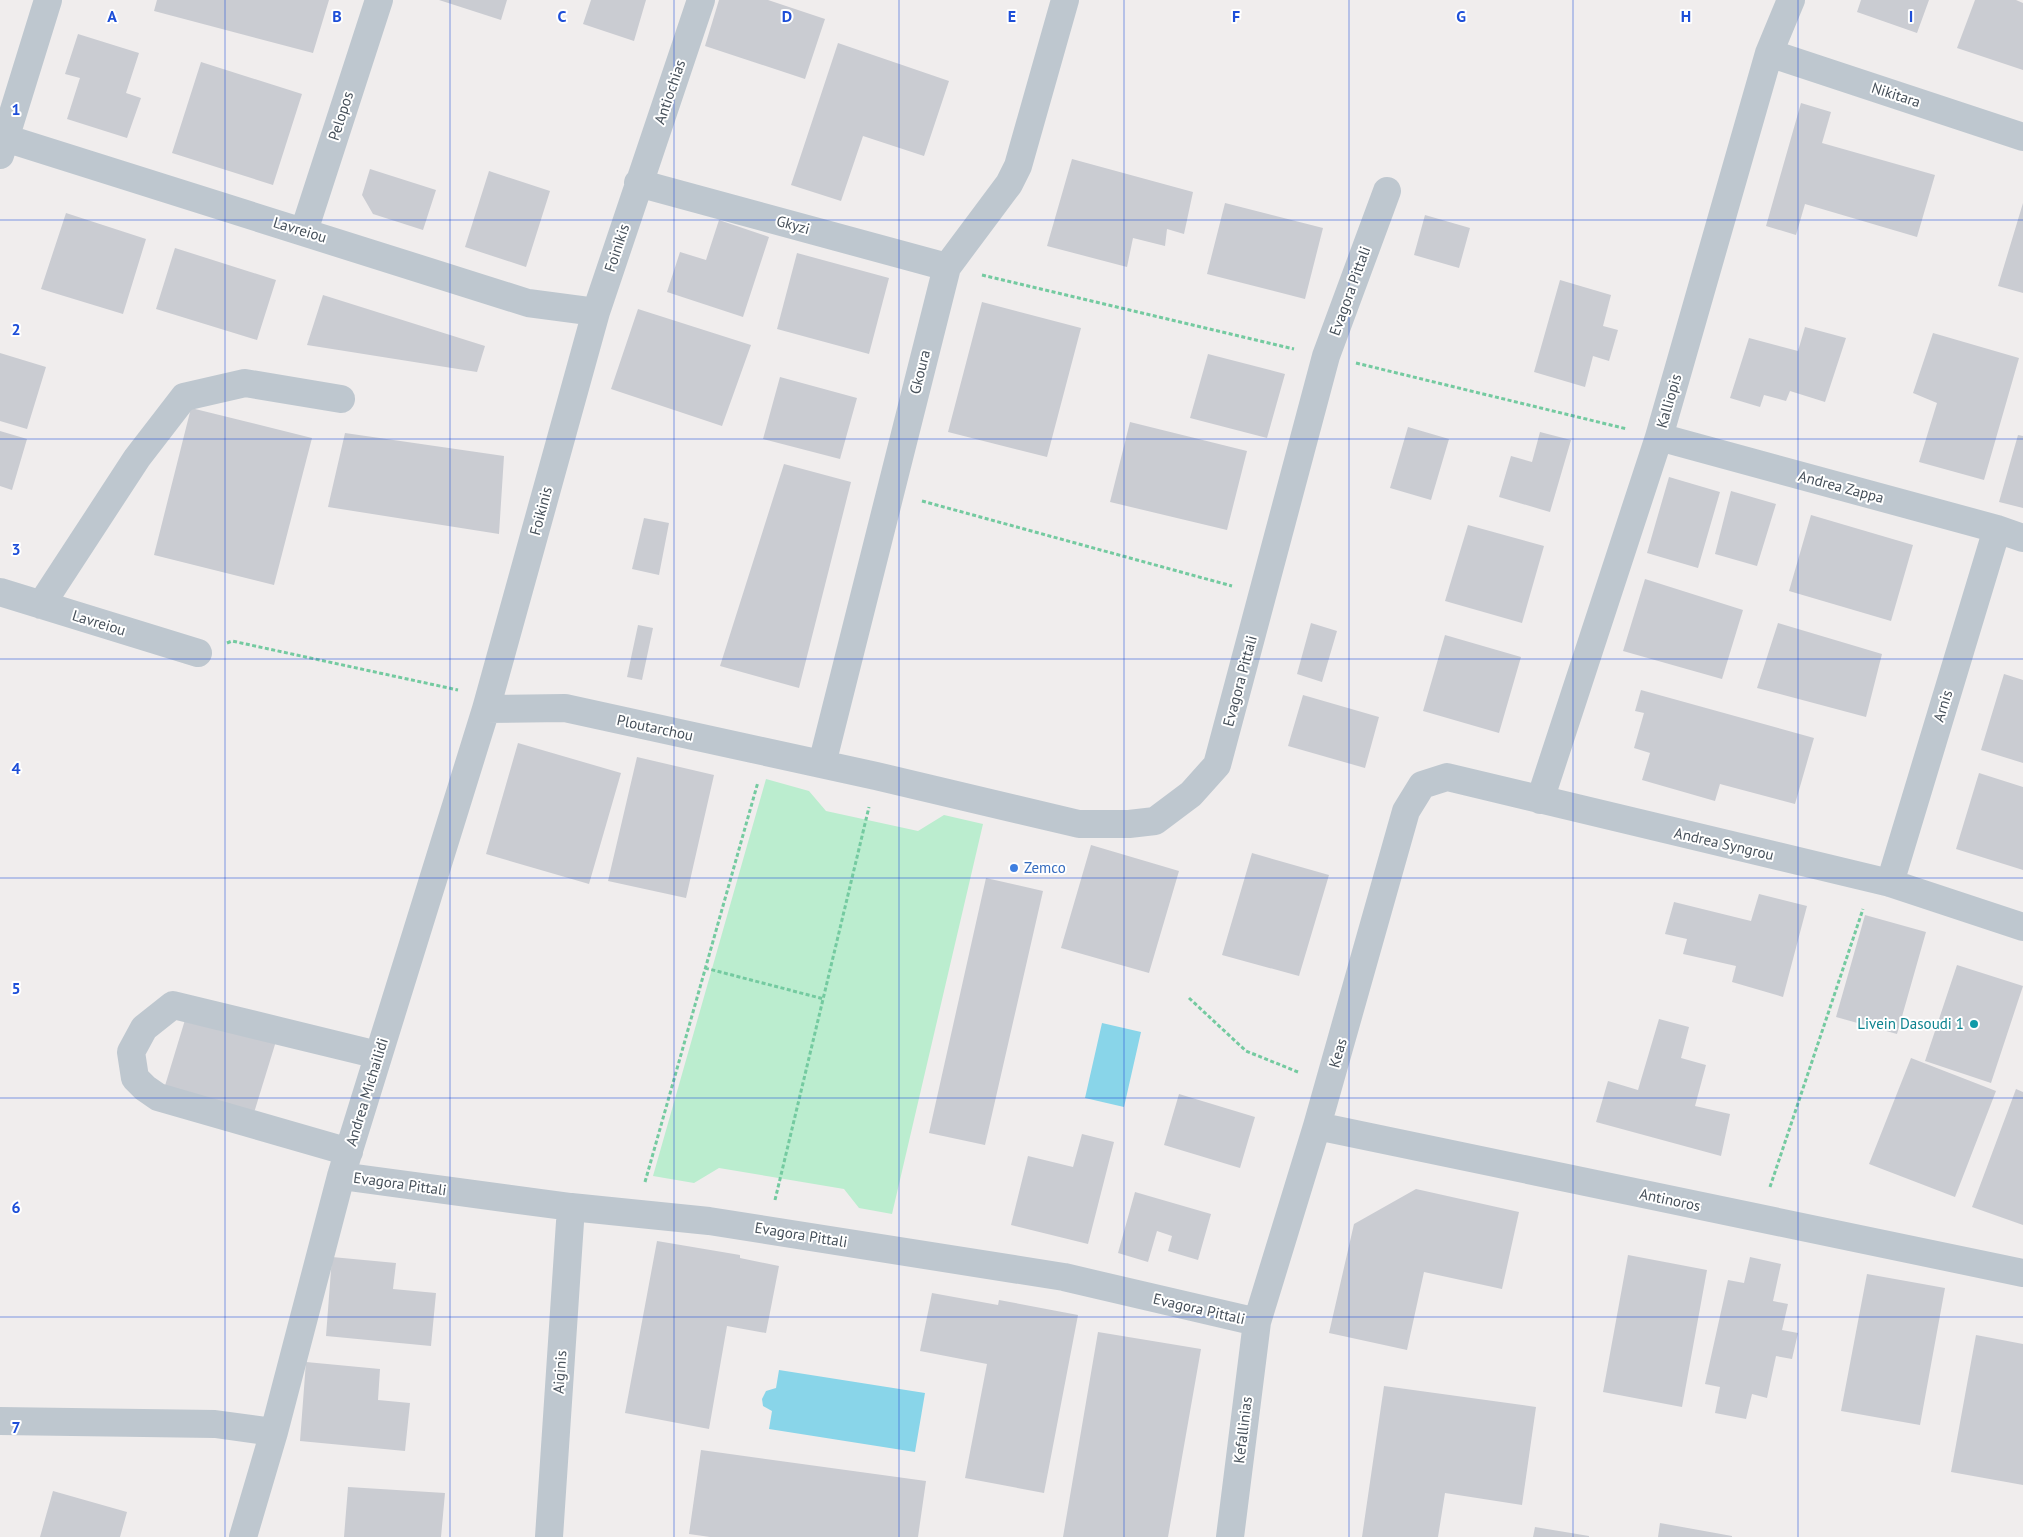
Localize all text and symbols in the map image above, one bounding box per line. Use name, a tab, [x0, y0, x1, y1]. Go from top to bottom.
text: A	[107, 6, 117, 26]
text: B	[332, 6, 342, 26]
text: C	[558, 6, 567, 26]
text: D	[782, 6, 792, 26]
text: E	[1008, 6, 1016, 26]
text: F	[1232, 6, 1240, 26]
text: G	[1456, 6, 1466, 26]
text: H	[1681, 6, 1691, 26]
text: I	[1909, 6, 1913, 26]
street label: Antiochias	[650, 57, 689, 127]
street label: Nikitara	[1869, 78, 1923, 111]
street label: Pelopos	[324, 89, 357, 143]
text: 1	[11, 99, 21, 119]
street label: Gkyzi	[774, 211, 812, 238]
street label: Lavreiou	[271, 212, 329, 247]
street label: Foinikis	[600, 221, 633, 274]
street label: Evagora Pittali	[1325, 244, 1374, 338]
text: 2	[11, 319, 21, 339]
street label: Gkoura	[905, 348, 934, 396]
street label: Kalliopis	[1652, 372, 1685, 430]
street label: Andrea Zappa	[1796, 466, 1886, 507]
street label: Foikinis	[525, 484, 556, 537]
text: 3	[11, 539, 21, 559]
street label: Lavreiou	[70, 605, 128, 640]
street label: Evagora Pittali	[1218, 633, 1261, 729]
street label: Arnis	[1929, 688, 1956, 724]
street label: Ploutarchou	[615, 710, 695, 745]
text: 4	[11, 758, 21, 778]
street label: Andrea Syngrou	[1672, 823, 1776, 864]
place label: Zemco	[1024, 858, 1066, 877]
marker: Zemco	[1008, 862, 1020, 874]
text: 5	[11, 978, 21, 998]
place label: Livein Dasoudi 1	[1857, 1014, 1964, 1033]
marker: Livein Dasoudi 1	[1968, 1018, 1980, 1030]
street label: Andrea Michailidi	[341, 1036, 392, 1148]
street label: Keas	[1324, 1036, 1351, 1070]
street label: Evagora Pittali	[352, 1168, 448, 1199]
street label: Antinoros	[1638, 1184, 1702, 1215]
text: 6	[11, 1197, 21, 1217]
street label: Evagora Pittali	[753, 1218, 849, 1251]
street label: Evagora Pittali	[1151, 1289, 1247, 1328]
street label: Aiginis	[549, 1350, 570, 1394]
street label: Kefallinias	[1229, 1396, 1256, 1464]
text: 7	[11, 1417, 21, 1437]

